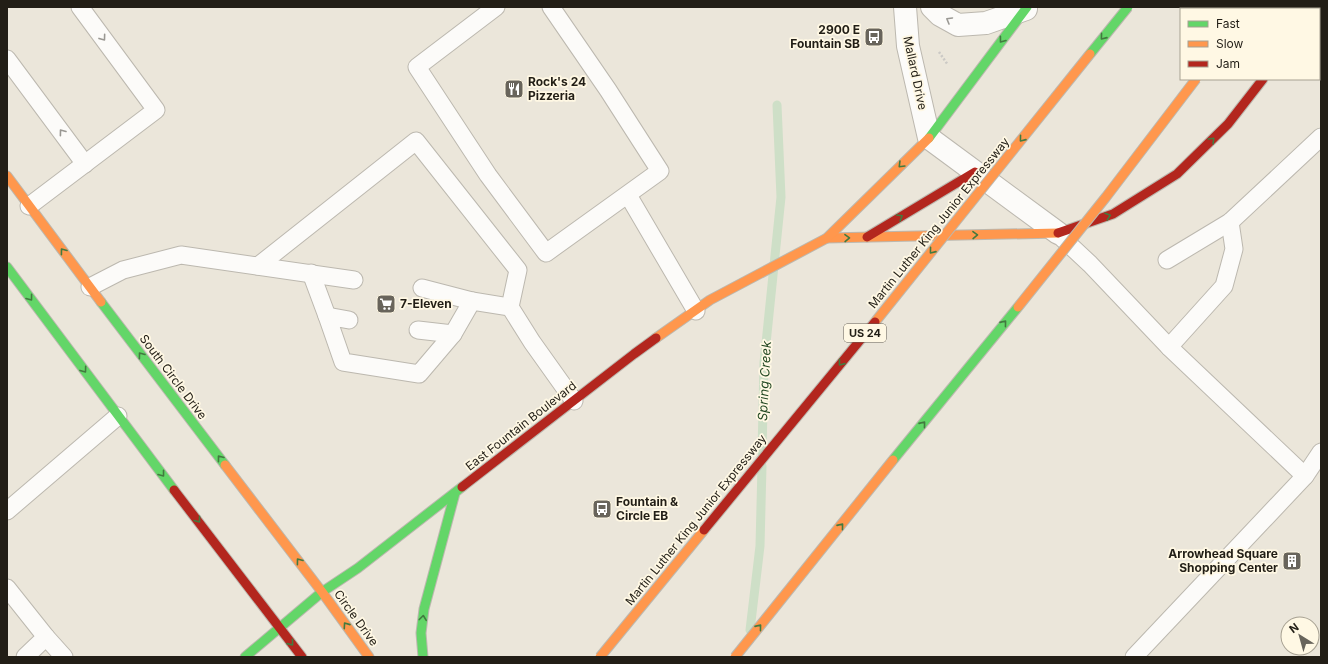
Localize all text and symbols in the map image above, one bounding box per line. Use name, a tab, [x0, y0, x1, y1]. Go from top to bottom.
legend	[1180, 8, 1320, 80]
text: Fast	[1216, 16, 1240, 31]
one-way arrow	[945, 17, 953, 24]
place label: 2900 E Fountain SB	[790, 22, 860, 51]
bus stop icon: 2900 E Fountain SB	[863, 26, 885, 48]
one-way arrow	[1101, 33, 1108, 40]
one-way arrow	[98, 34, 105, 41]
street label: Mallard Drive	[900, 35, 931, 111]
one-way arrow	[999, 36, 1007, 43]
text: Slow	[1216, 36, 1244, 51]
text: Jam	[1216, 56, 1240, 71]
place label: Rock's 24 Pizzeria	[528, 74, 586, 103]
restaurant icon: Rock's 24 Pizzeria	[503, 78, 525, 100]
one-way arrow	[59, 130, 66, 137]
street label: Martin Luther King Junior Expressway	[865, 134, 1012, 311]
one-way arrow	[1020, 134, 1027, 142]
one-way arrow	[1207, 137, 1215, 145]
one-way arrow	[898, 160, 906, 168]
one-way arrow	[1104, 212, 1111, 221]
one-way arrow	[895, 215, 902, 222]
one-way arrow	[972, 231, 978, 239]
one-way arrow	[844, 234, 850, 242]
one-way arrow	[930, 247, 937, 254]
one-way arrow	[61, 248, 68, 255]
one-way arrow	[25, 293, 32, 300]
supermarket icon: 7-Eleven	[375, 293, 397, 315]
place label: 7-Eleven	[400, 296, 452, 311]
one-way arrow	[1000, 321, 1007, 328]
road number: US 24	[844, 324, 886, 342]
street label: South Circle Drive	[137, 331, 210, 422]
water label: Spring Creek	[754, 340, 774, 421]
one-way arrow	[139, 352, 146, 359]
one-way arrow	[838, 358, 845, 365]
one-way arrow	[79, 366, 86, 373]
street label: East Fountain Boulevard	[462, 378, 579, 474]
one-way arrow	[918, 422, 925, 429]
street label: Martin Luther King Junior Expressway	[622, 431, 769, 608]
one-way arrow	[217, 455, 224, 462]
one-way arrow	[157, 469, 164, 476]
place label: Fountain & Circle EB	[616, 494, 678, 523]
bus stop icon: Fountain & Circle EB	[591, 498, 613, 520]
one-way arrow	[193, 516, 200, 523]
one-way arrow	[836, 523, 843, 530]
place label: Arrowhead Square Shopping Center	[1168, 546, 1278, 575]
building icon: Arrowhead Square Shopping Center	[1281, 550, 1303, 572]
one-way arrow	[296, 558, 304, 565]
street label: Circle Drive	[331, 587, 382, 649]
one-way arrow	[418, 615, 427, 622]
north arrow	[1280, 616, 1320, 656]
text: N	[1286, 620, 1302, 636]
one-way arrow	[344, 623, 351, 630]
one-way arrow	[755, 624, 762, 631]
one-way arrow	[286, 638, 293, 645]

